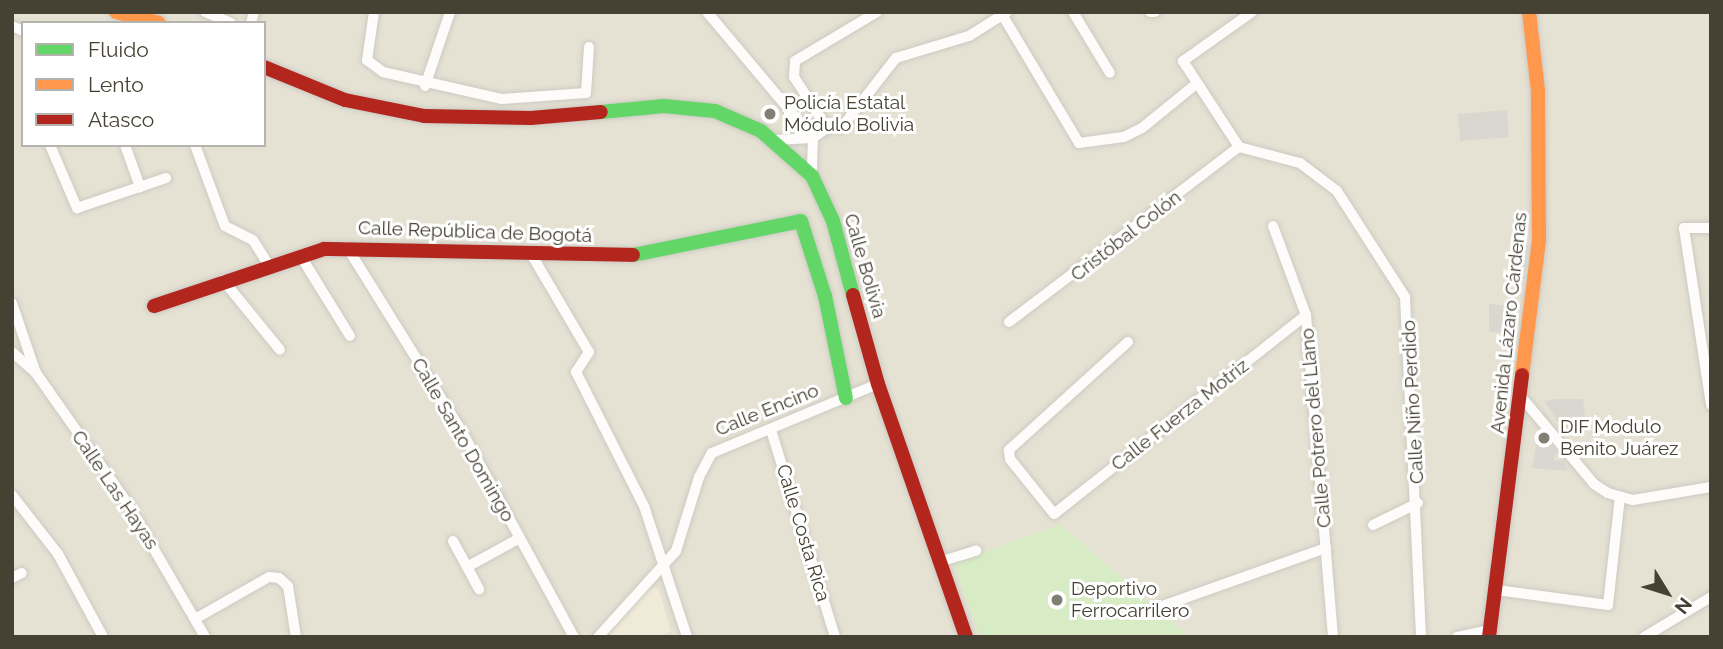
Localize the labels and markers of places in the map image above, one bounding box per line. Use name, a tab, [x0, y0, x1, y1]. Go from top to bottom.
place label: Policía Estatal Módulo Bolivia	[784, 92, 914, 136]
marker: Policía Estatal Módulo Bolivia	[762, 106, 778, 122]
place label: DIF Modulo Benito Juárez	[1560, 416, 1679, 460]
marker: DIF Modulo Benito Juárez	[1534, 428, 1554, 448]
place label: Deportivo Ferrocarrilero	[1071, 578, 1189, 622]
marker: Deportivo Ferrocarrilero	[1049, 592, 1065, 608]

